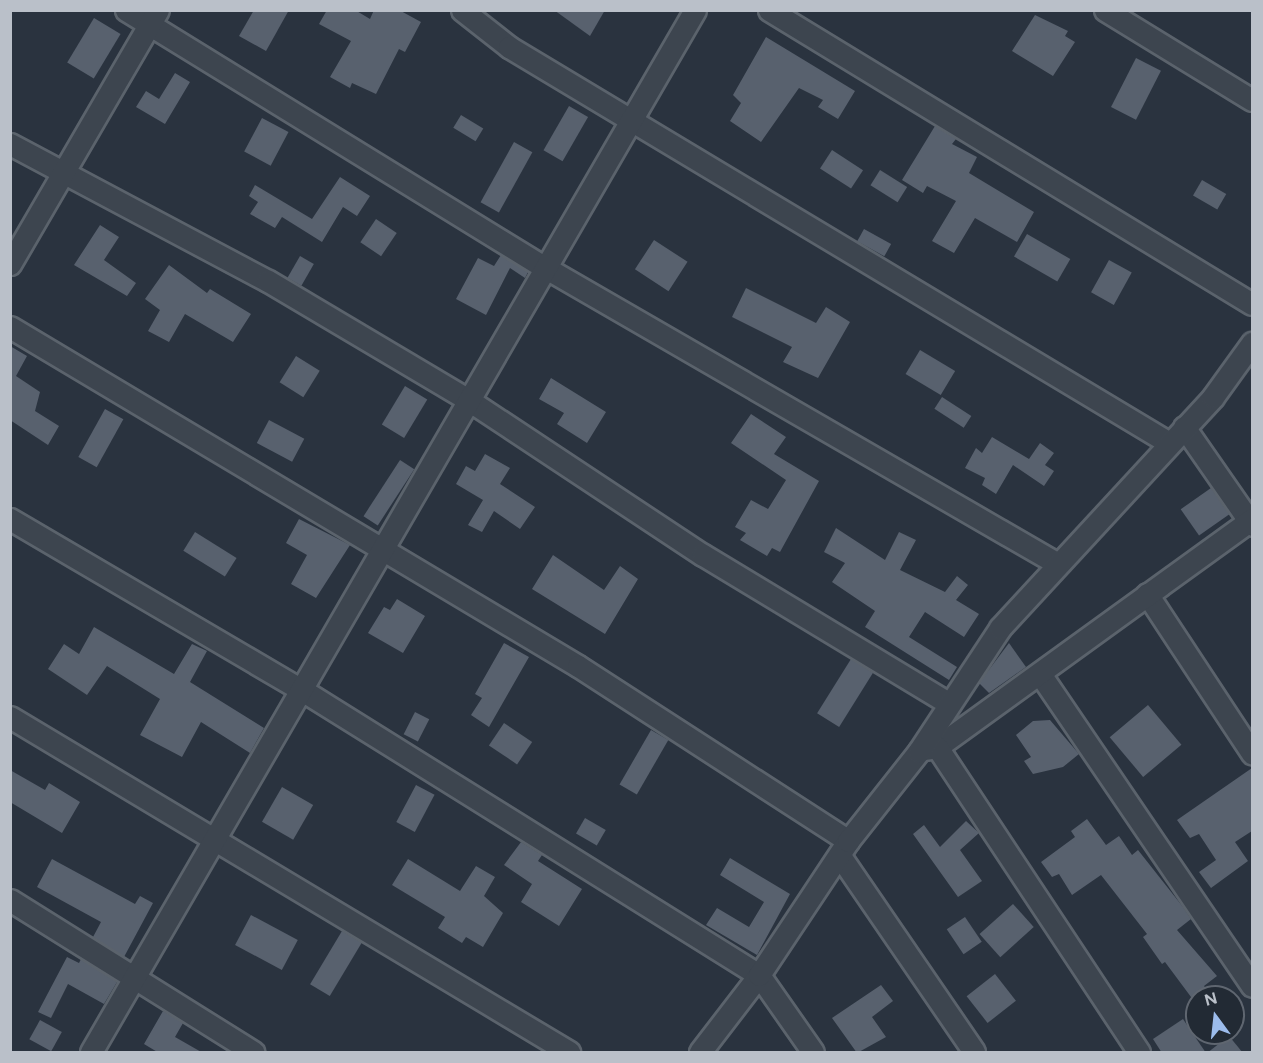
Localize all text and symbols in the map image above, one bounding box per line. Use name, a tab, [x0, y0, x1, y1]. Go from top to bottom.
north arrow	[1185, 985, 1245, 1045]
text: N	[1202, 988, 1219, 1010]

